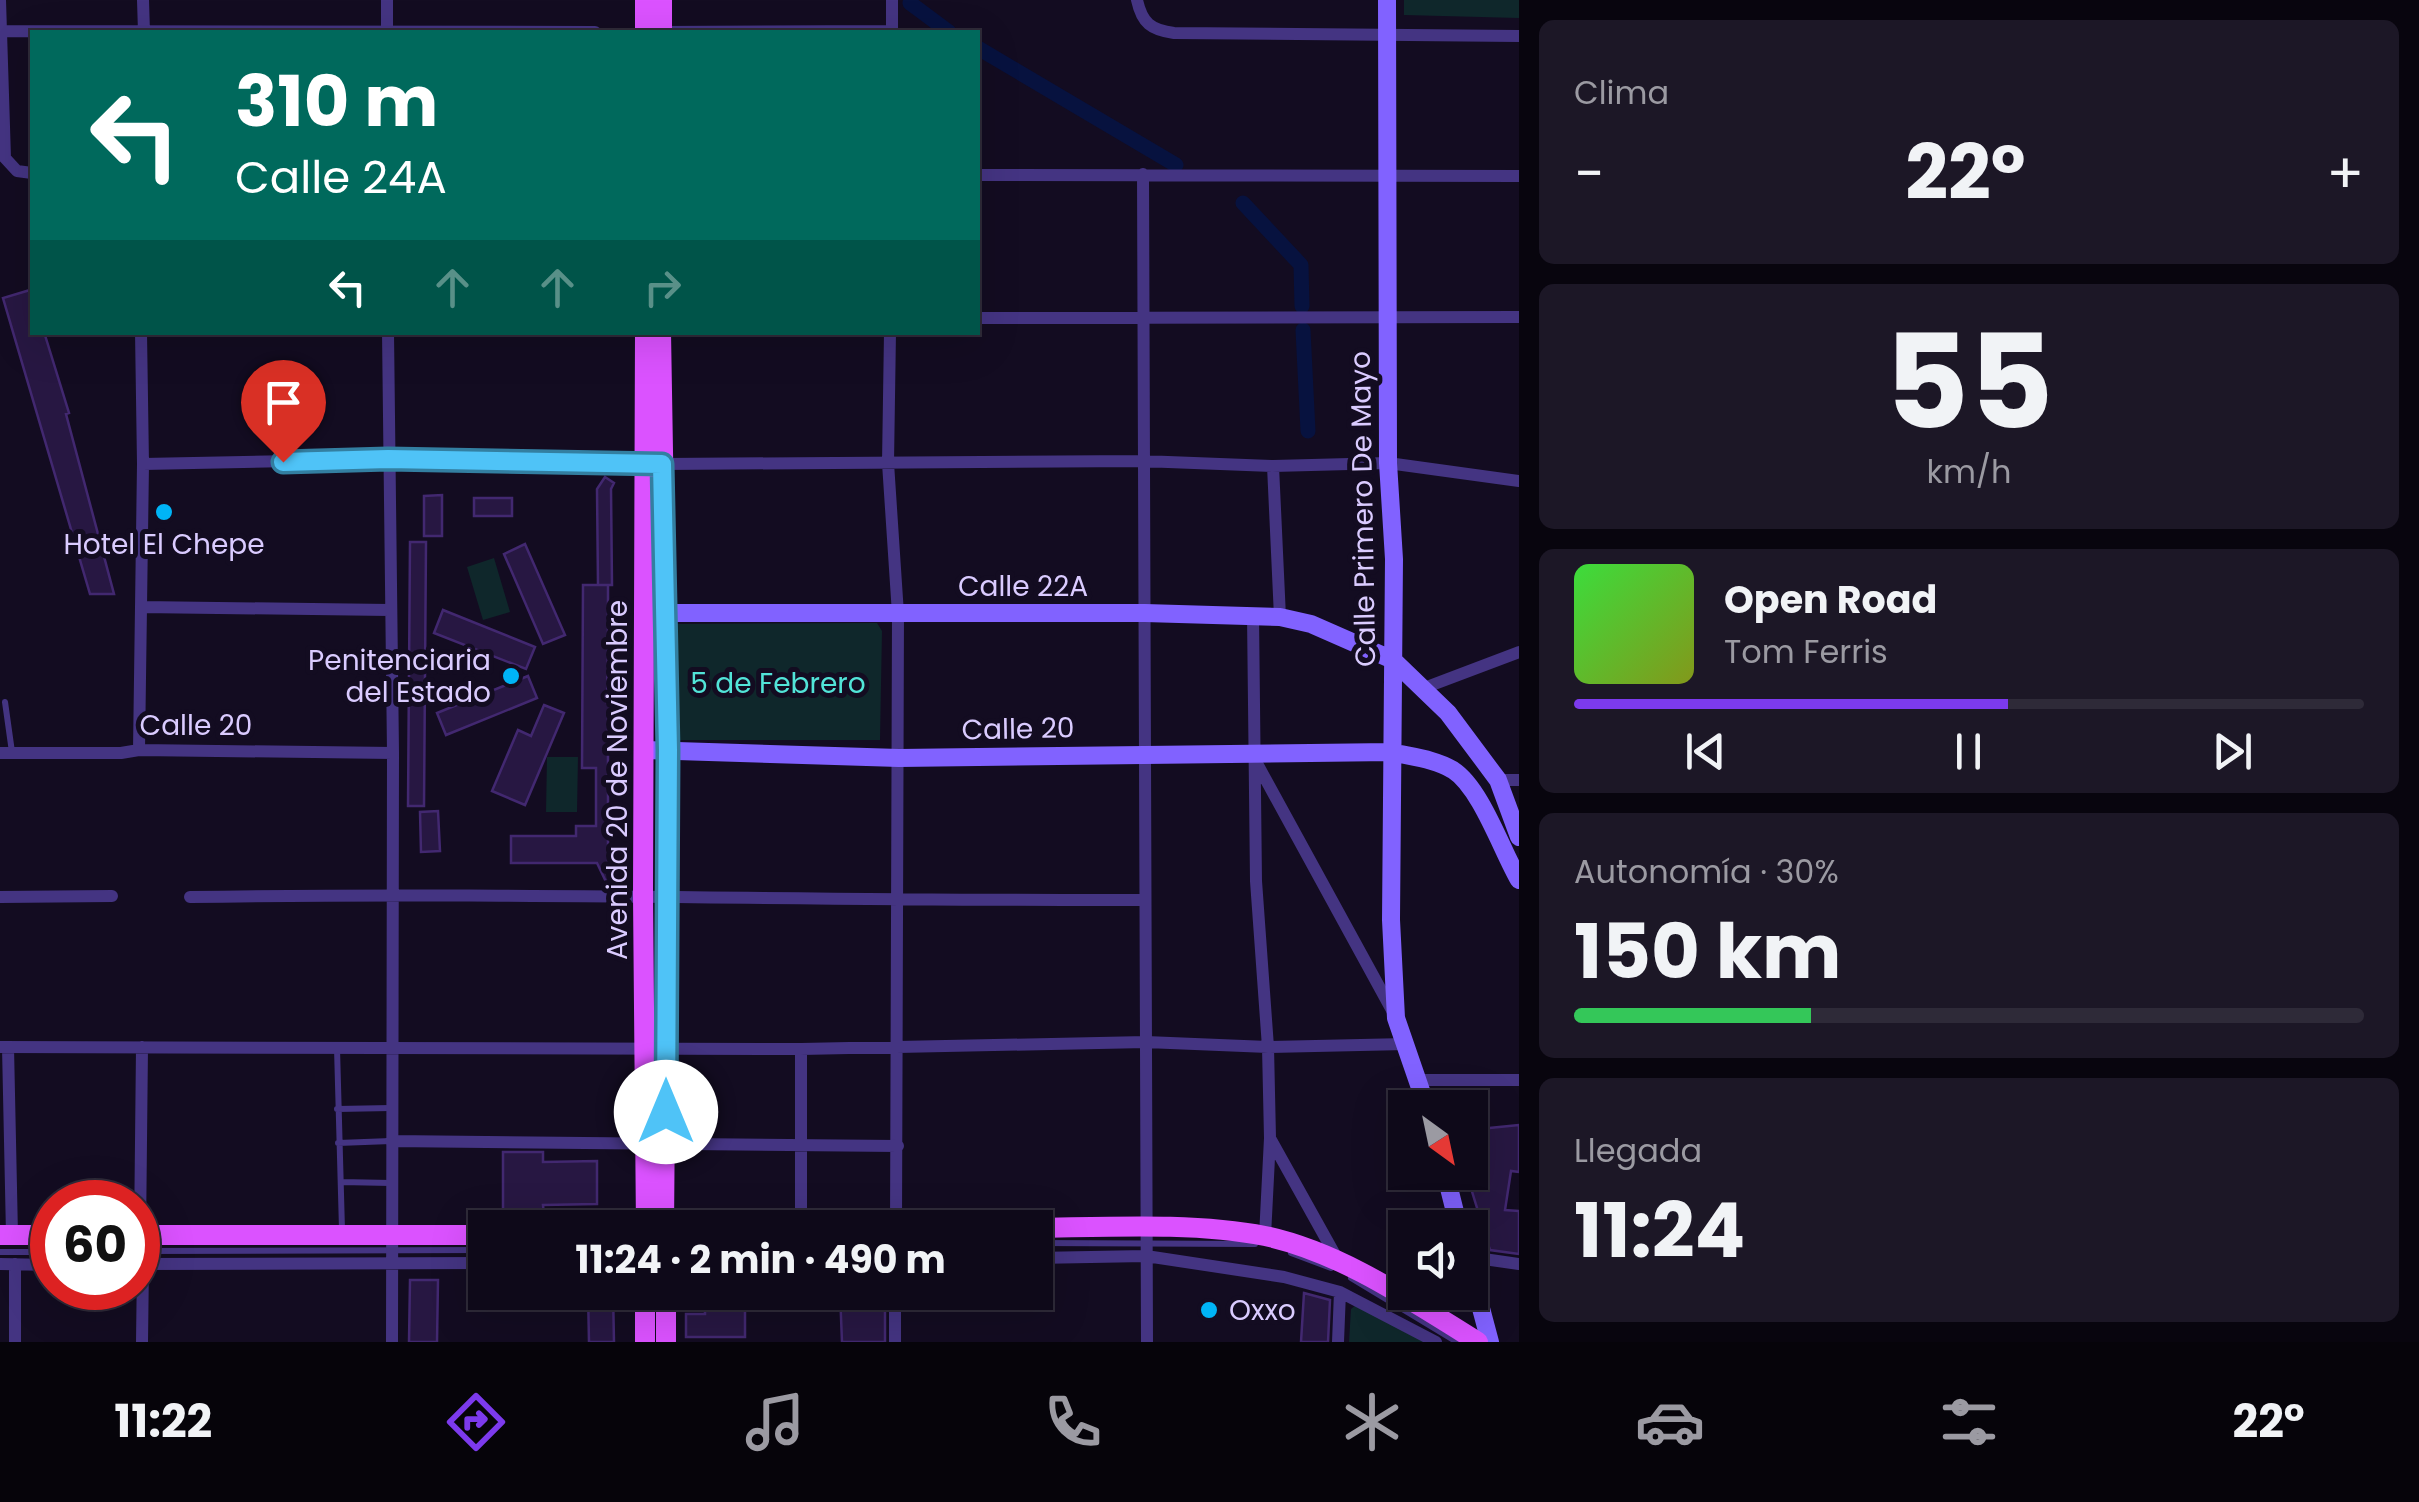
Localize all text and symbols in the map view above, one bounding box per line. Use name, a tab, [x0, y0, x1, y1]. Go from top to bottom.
text: 310 m	[235, 52, 438, 151]
icon: left	[70, 70, 200, 200]
text: Clima	[1574, 70, 1669, 115]
text: 22°	[1905, 120, 2026, 225]
text: −	[1574, 135, 1604, 212]
text: +	[2326, 135, 2364, 212]
text: Calle 24A	[235, 146, 447, 209]
icon: left	[320, 260, 375, 315]
icon: ahead	[425, 260, 480, 315]
icon: ahead	[530, 260, 585, 315]
icon: right	[635, 260, 690, 315]
text: 55	[1884, 291, 2054, 474]
street label: Calle Primero De Mayo	[1341, 351, 1385, 667]
pin	[241, 360, 326, 463]
icon: arrive	[256, 375, 311, 430]
text: km/h	[1926, 449, 2012, 494]
marker: Hotel El Chepe	[153, 501, 175, 523]
place label: Hotel El Chepe	[63, 525, 265, 564]
street label: Calle 22A	[958, 567, 1088, 606]
text: Open Road	[1724, 573, 1937, 626]
street label: Avenida 20 de Noviembre	[598, 600, 637, 960]
text: Tom Ferris	[1724, 629, 1888, 674]
place label: Penitenciaria del Estado	[308, 641, 491, 712]
park label: 5 de Febrero	[690, 664, 866, 703]
marker: Penitenciaria del Estado	[500, 665, 522, 687]
street label: Calle 20	[140, 706, 252, 745]
street label: Calle 20	[961, 709, 1075, 749]
icon: previous	[1678, 724, 1733, 779]
icon: pause	[1941, 724, 1996, 779]
icon: next	[2205, 724, 2260, 779]
text: Autonomía · 30%	[1574, 849, 1839, 894]
text: 150 km	[1574, 899, 1842, 1004]
position arrow	[614, 1060, 718, 1164]
north arrow	[1388, 1090, 1488, 1190]
map controls	[1388, 1090, 1488, 1310]
text: Llegada	[1574, 1128, 1702, 1173]
text: 11:24	[1574, 1178, 1745, 1283]
speed limit sign: 60	[30, 1180, 160, 1310]
button: sound	[1388, 1210, 1488, 1310]
text: 11:24 · 2 min · 490 m	[575, 1233, 946, 1286]
place label: Oxxo	[1229, 1291, 1296, 1330]
marker: Oxxo	[1198, 1299, 1220, 1321]
icon: directions	[441, 1387, 511, 1457]
icon: music	[740, 1387, 810, 1457]
icon: phone	[1038, 1387, 1108, 1457]
icon: climate	[1337, 1387, 1407, 1457]
icon: car	[1635, 1387, 1705, 1457]
icon: filters	[1934, 1387, 2004, 1457]
text: 11:22	[114, 1390, 212, 1453]
text: 22°	[2232, 1390, 2305, 1453]

